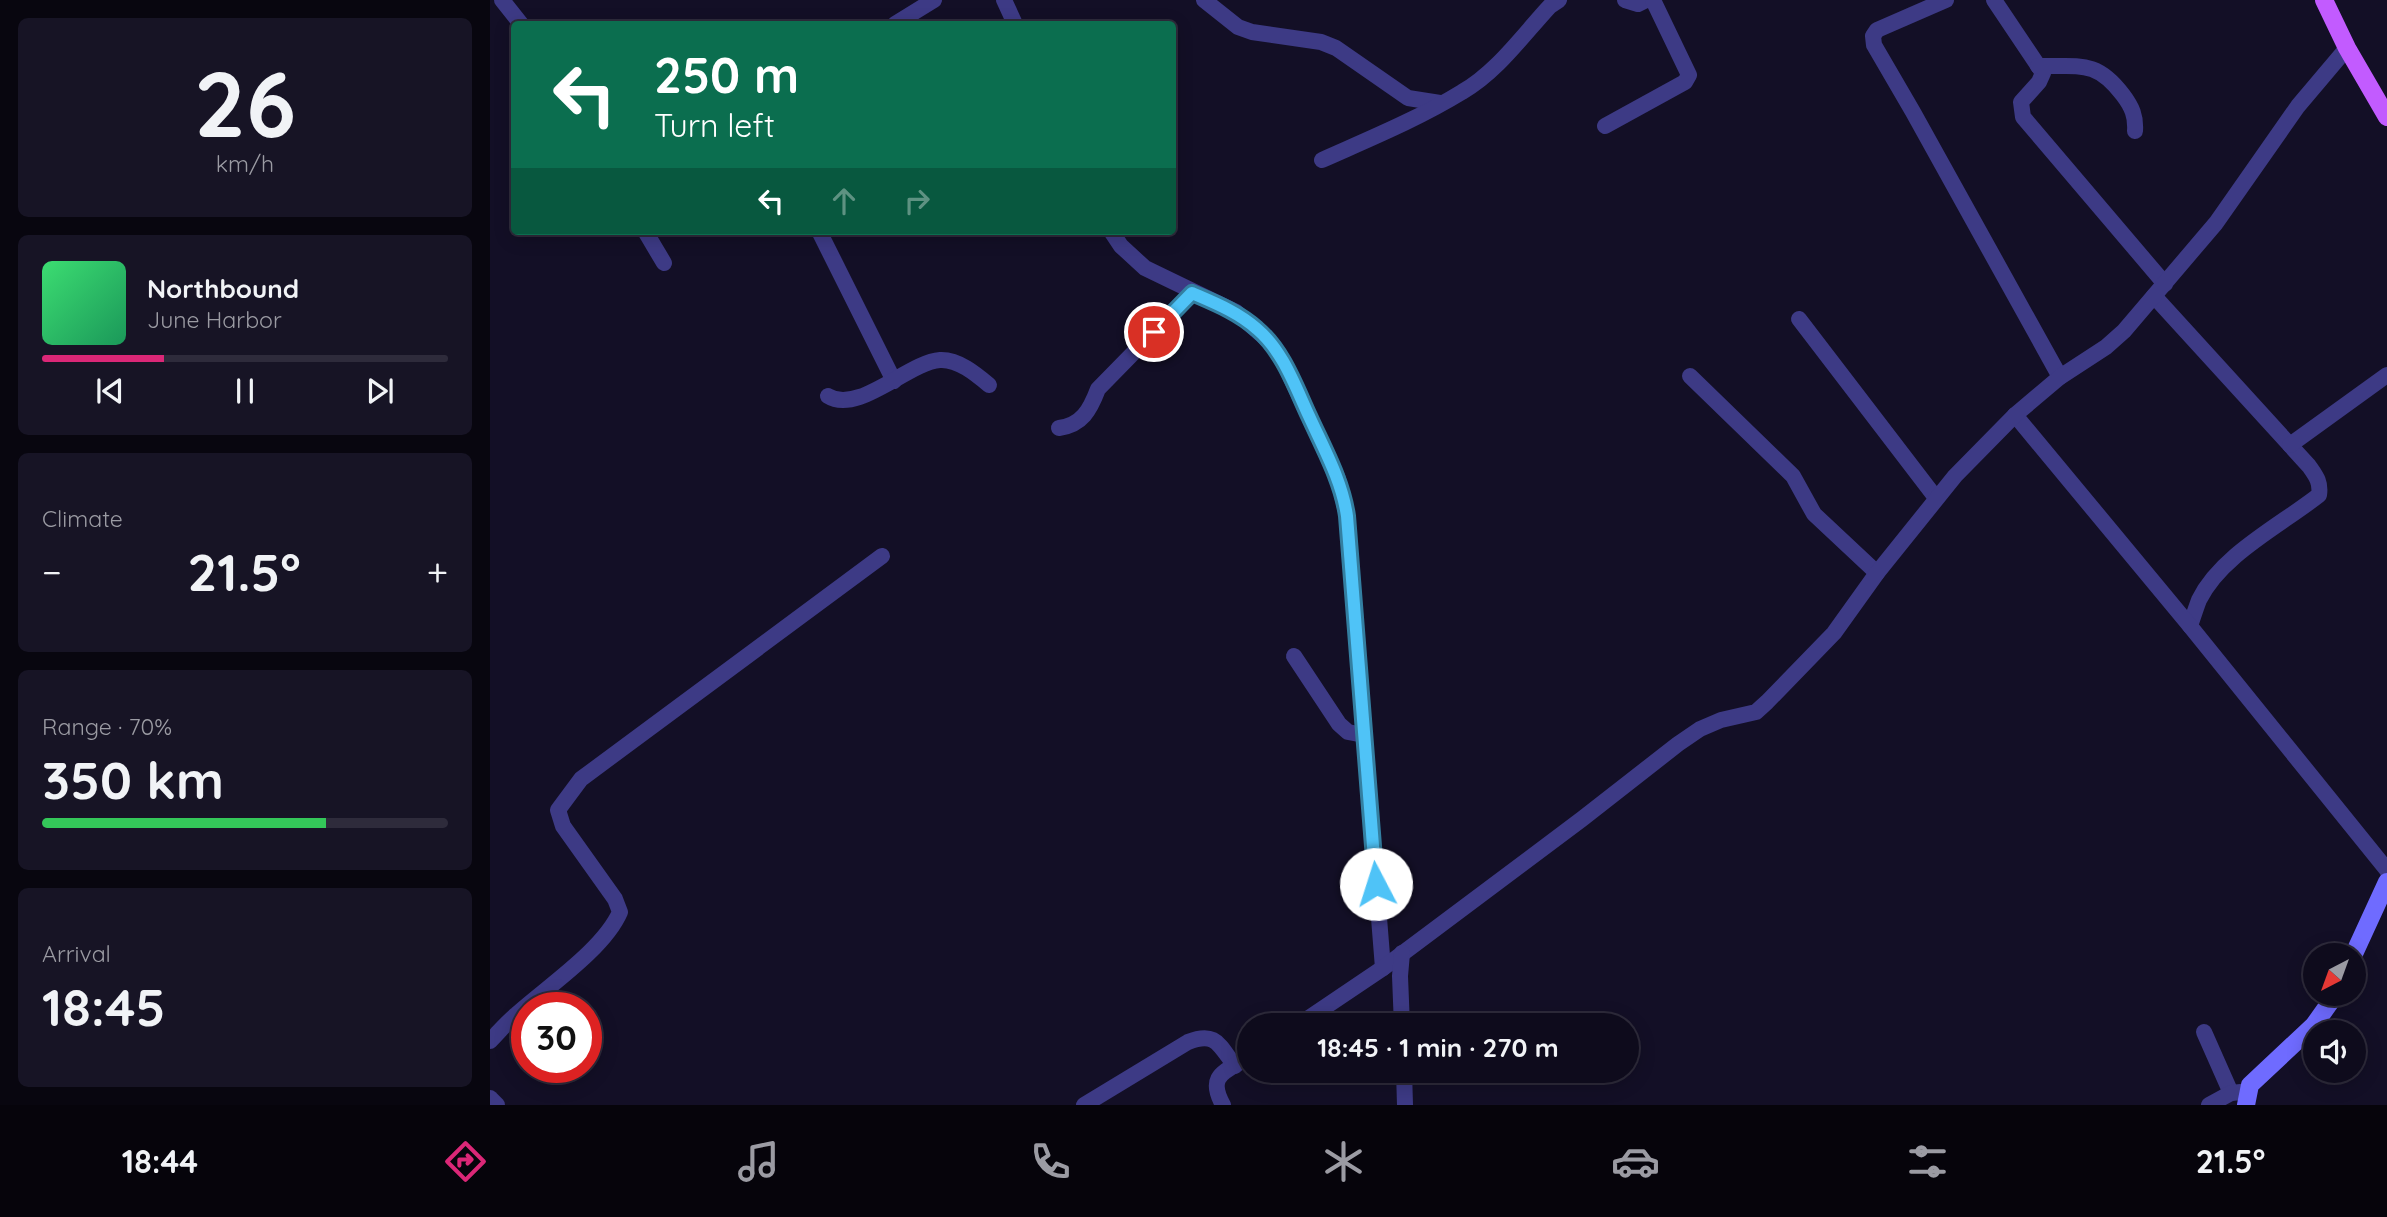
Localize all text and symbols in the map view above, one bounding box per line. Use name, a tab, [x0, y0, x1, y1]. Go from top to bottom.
text: 250 m	[654, 44, 799, 105]
text: 26	[194, 46, 296, 160]
icon: left	[539, 49, 630, 140]
text: Turn left	[654, 105, 775, 145]
text: km/h	[216, 149, 274, 178]
icon: left	[752, 182, 790, 220]
icon: ahead	[825, 182, 863, 220]
icon: right	[898, 182, 936, 220]
text: Northbound	[147, 272, 299, 305]
pin	[1124, 302, 1184, 362]
text: June Harbor	[147, 305, 282, 334]
icon: arrive	[1135, 313, 1173, 351]
icon: previous	[91, 372, 129, 410]
icon: pause	[226, 372, 264, 410]
icon: next	[361, 372, 399, 410]
text: Climate	[42, 504, 123, 533]
text: 21.5°	[188, 539, 301, 604]
text: −	[42, 548, 62, 596]
text: +	[427, 548, 448, 596]
text: Range · 70%	[42, 712, 172, 741]
text: 350 km	[42, 747, 224, 812]
position arrow	[1339, 847, 1413, 921]
text: Arrival	[42, 939, 111, 968]
north arrow	[2303, 943, 2366, 1006]
map controls	[2303, 943, 2366, 1083]
text: 18:45	[42, 974, 165, 1039]
speed limit sign: 30	[511, 992, 602, 1083]
button: sound	[2303, 1020, 2366, 1083]
text: 18:45 · 1 min · 270 m	[1317, 1031, 1559, 1064]
icon: directions	[441, 1137, 490, 1186]
icon: music	[734, 1137, 783, 1186]
icon: phone	[1026, 1137, 1075, 1186]
icon: climate	[1319, 1137, 1368, 1186]
icon: car	[1611, 1137, 1660, 1186]
icon: filters	[1903, 1137, 1952, 1186]
text: 18:44	[122, 1141, 198, 1181]
text: 21.5°	[2196, 1141, 2265, 1181]

